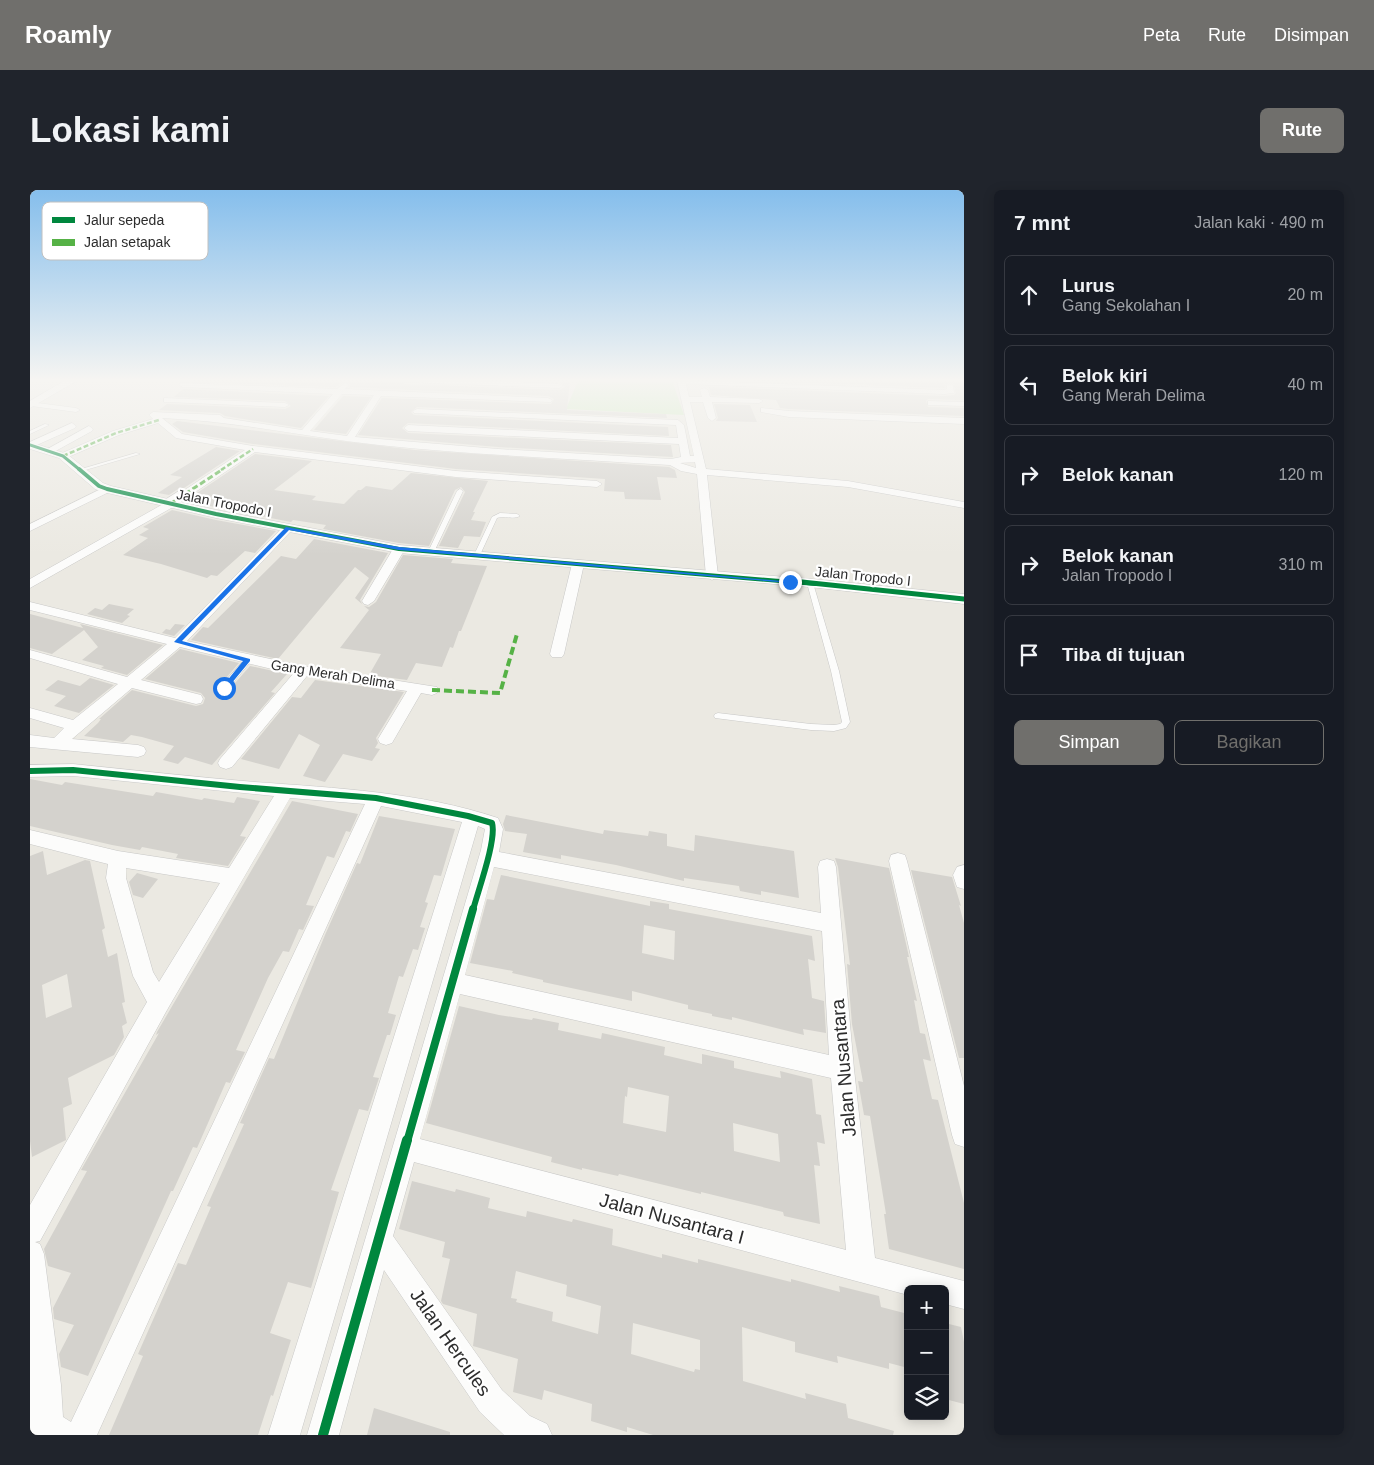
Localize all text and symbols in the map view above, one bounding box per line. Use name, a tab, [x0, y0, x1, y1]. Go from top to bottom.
text: Roamly	[25, 21, 112, 48]
text: Peta	[1143, 25, 1180, 45]
text: Rute	[1208, 25, 1246, 45]
text: Disimpan	[1274, 25, 1349, 45]
button: Rute	[1260, 108, 1344, 153]
text: Lokasi kami	[30, 110, 230, 149]
legend	[42, 202, 208, 260]
text: 7 mnt	[1014, 211, 1070, 234]
text: Jalur sepeda	[84, 212, 164, 228]
text: Jalan kaki · 490 m	[1194, 214, 1324, 231]
text: Jalan setapak	[84, 234, 171, 250]
text: Lurus	[1062, 275, 1115, 296]
icon: ahead	[1015, 281, 1043, 309]
text: 20 m	[1287, 286, 1323, 303]
text: Gang Sekolahan I	[1062, 297, 1190, 314]
text: Belok kiri	[1062, 365, 1148, 386]
icon: left	[1015, 371, 1043, 399]
text: 40 m	[1287, 376, 1323, 393]
text: Gang Merah Delima	[1062, 387, 1205, 404]
icon: right	[1015, 461, 1043, 489]
text: Belok kanan	[1062, 464, 1174, 485]
text: 120 m	[1279, 466, 1323, 483]
street label: Jalan Tropodo I	[175, 486, 273, 520]
text: Belok kanan	[1062, 545, 1174, 566]
icon: right	[1015, 551, 1043, 579]
text: 310 m	[1279, 556, 1323, 573]
street label: Jalan Tropodo I	[814, 563, 912, 589]
text: Jalan Tropodo I	[1062, 567, 1172, 584]
route end	[779, 571, 802, 594]
icon: arrive	[1015, 641, 1043, 669]
text: Tiba di tujuan	[1062, 644, 1185, 665]
street label: Gang Merah Delima	[270, 656, 396, 692]
route start	[213, 677, 236, 700]
button: Simpan	[1014, 720, 1164, 765]
button: Bagikan	[1174, 720, 1324, 765]
street label: Jalan Nusantara	[827, 998, 860, 1138]
street label: Jalan Nusantara I	[597, 1189, 747, 1248]
street label: Jalan Hercules	[406, 1285, 495, 1400]
map controls	[904, 1285, 949, 1420]
button: +	[904, 1285, 949, 1330]
button: −	[904, 1330, 949, 1375]
button: layers	[904, 1375, 949, 1420]

